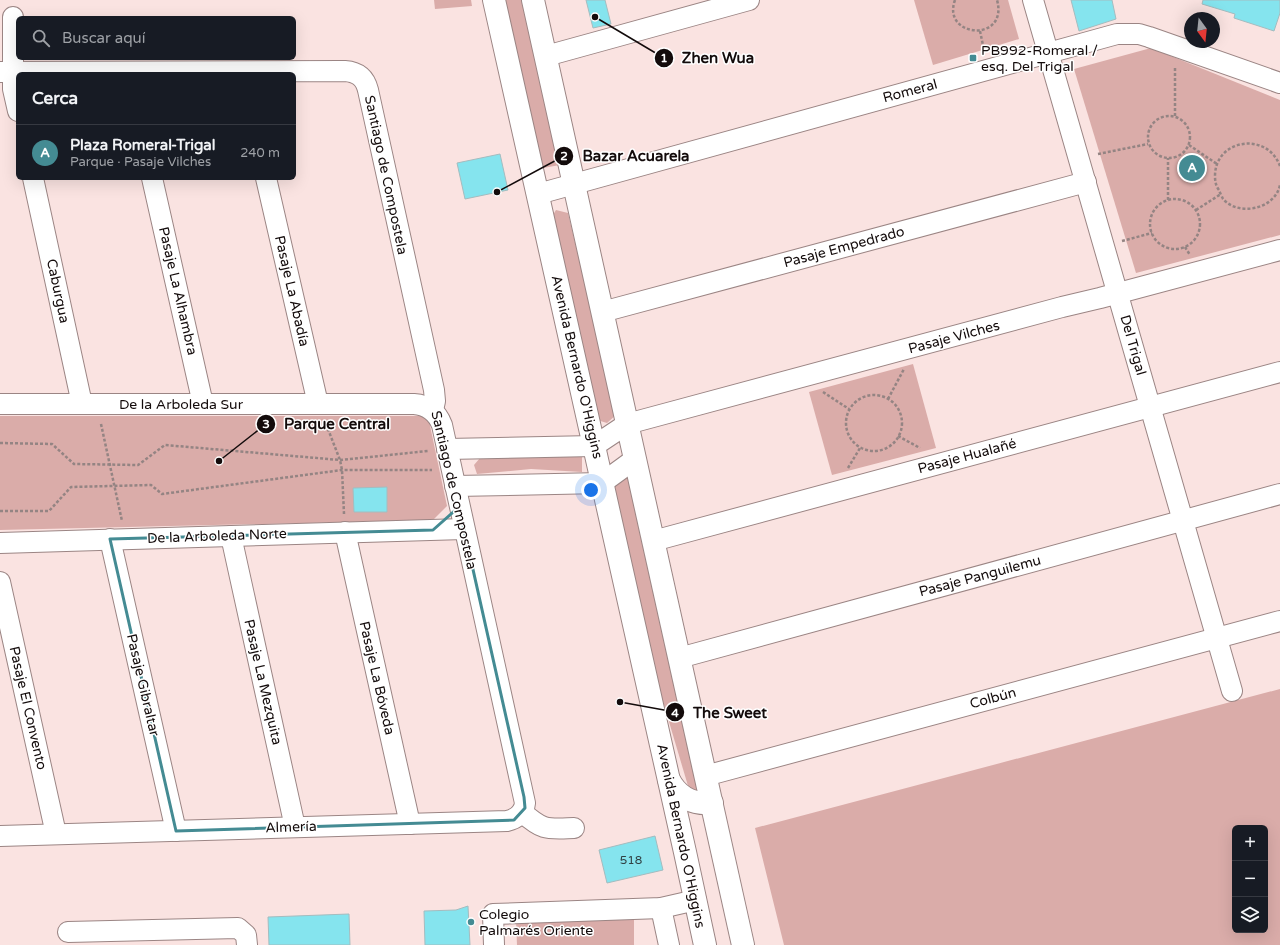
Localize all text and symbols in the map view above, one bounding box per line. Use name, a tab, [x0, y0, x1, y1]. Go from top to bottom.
north arrow	[1184, 12, 1220, 48]
search box	[16, 16, 296, 60]
icon: search	[30, 27, 52, 49]
text: Buscar aquí	[62, 29, 145, 47]
place label: PB992-Romeral / esq. Del Trigal	[981, 42, 1098, 75]
callout: Zhen Wua	[654, 44, 762, 71]
text: Zhen Wua	[682, 49, 754, 67]
text: 1	[660, 51, 668, 65]
marker: PB992-Romeral / esq. Del Trigal	[968, 53, 978, 63]
street label: Romeral	[881, 76, 939, 106]
text: Cerca	[32, 88, 78, 109]
street label: Santiago de Compostela	[361, 94, 411, 256]
text: Plaza Romeral-Trigal	[70, 136, 216, 154]
callout: Bazar Acuarela	[554, 142, 697, 169]
text: A	[40, 145, 50, 161]
text: 240 m	[240, 145, 280, 161]
text: Bazar Acuarela	[582, 147, 690, 165]
text: 2	[560, 149, 568, 163]
pin: A	[1179, 153, 1205, 183]
text: Parque · Pasaje Vilches	[70, 154, 211, 170]
street label: Pasaje Empedrado	[782, 223, 906, 271]
street label: Pasaje La Alhambra	[155, 225, 201, 357]
street label: Pasaje La Abadía	[271, 234, 313, 348]
street label: Caburgua	[43, 257, 73, 325]
street label: Avenida Bernardo O'Higgins	[548, 274, 606, 461]
street label: Del Trigal	[1116, 313, 1150, 377]
street label: Pasaje Vilches	[906, 317, 1002, 357]
street label: De la Arboleda Sur	[119, 396, 244, 413]
street label: Santiago de Compostela	[427, 409, 481, 571]
callout: Parque Central	[256, 410, 398, 437]
text: Parque Central	[284, 415, 390, 434]
text: 3	[262, 417, 270, 431]
street label: Pasaje Hualañé	[916, 435, 1018, 477]
your location	[581, 480, 601, 500]
street label: De la Arboleda Norte	[147, 525, 287, 547]
street label: Pasaje Panguilemu	[917, 552, 1043, 600]
street label: Pasaje La Mezquita	[240, 617, 286, 747]
street label: Pasaje La Bóveda	[356, 619, 398, 737]
street label: Pasaje Gibraltar	[123, 632, 163, 739]
street label: Pasaje El Convento	[5, 644, 51, 772]
street label: Colbún	[968, 684, 1018, 712]
callout: The Sweet	[665, 699, 774, 726]
text: The Sweet	[692, 704, 767, 722]
text: 4	[671, 706, 679, 720]
street label: Avenida Bernardo O'Higgins	[653, 742, 709, 930]
street label: Almería	[265, 818, 317, 836]
map controls	[1232, 825, 1268, 933]
button: +	[1232, 825, 1268, 861]
house number: 518	[620, 853, 642, 867]
button: −	[1232, 861, 1268, 897]
button: layers	[1232, 897, 1268, 933]
place label: Colegio Palmarés Oriente	[479, 906, 593, 939]
marker: Colegio Palmarés Oriente	[466, 917, 476, 927]

